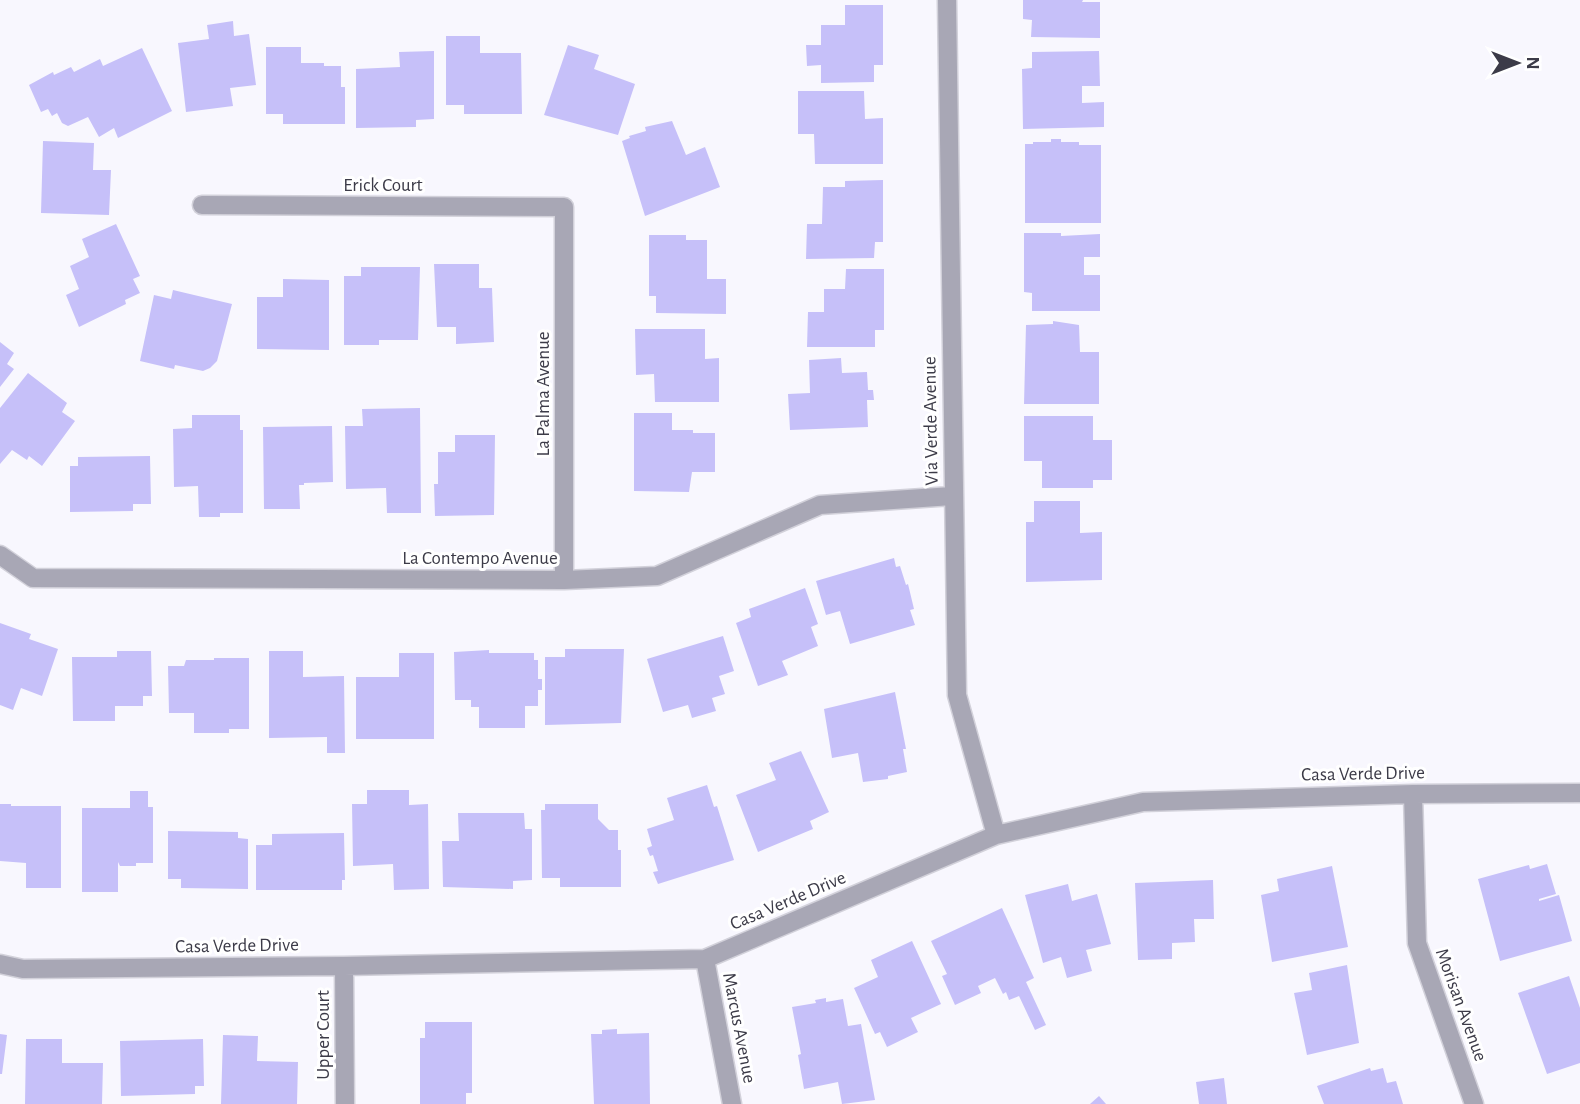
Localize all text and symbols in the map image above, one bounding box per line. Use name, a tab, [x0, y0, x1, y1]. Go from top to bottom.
north arrow	[1482, 28, 1552, 98]
text: N	[1523, 56, 1542, 70]
street label: Erick Court	[343, 176, 423, 195]
street label: La Palma Avenue	[534, 331, 553, 457]
street label: Via Verde Avenue	[920, 356, 942, 486]
street label: La Contempo Avenue	[402, 549, 558, 568]
street label: Casa Verde Drive	[1301, 763, 1425, 785]
street label: Casa Verde Drive	[727, 868, 849, 934]
street label: Casa Verde Drive	[175, 935, 299, 957]
street label: Morisan Avenue	[1432, 946, 1490, 1064]
street label: Marcus Avenue	[719, 971, 759, 1085]
street label: Upper Court	[314, 990, 333, 1080]

